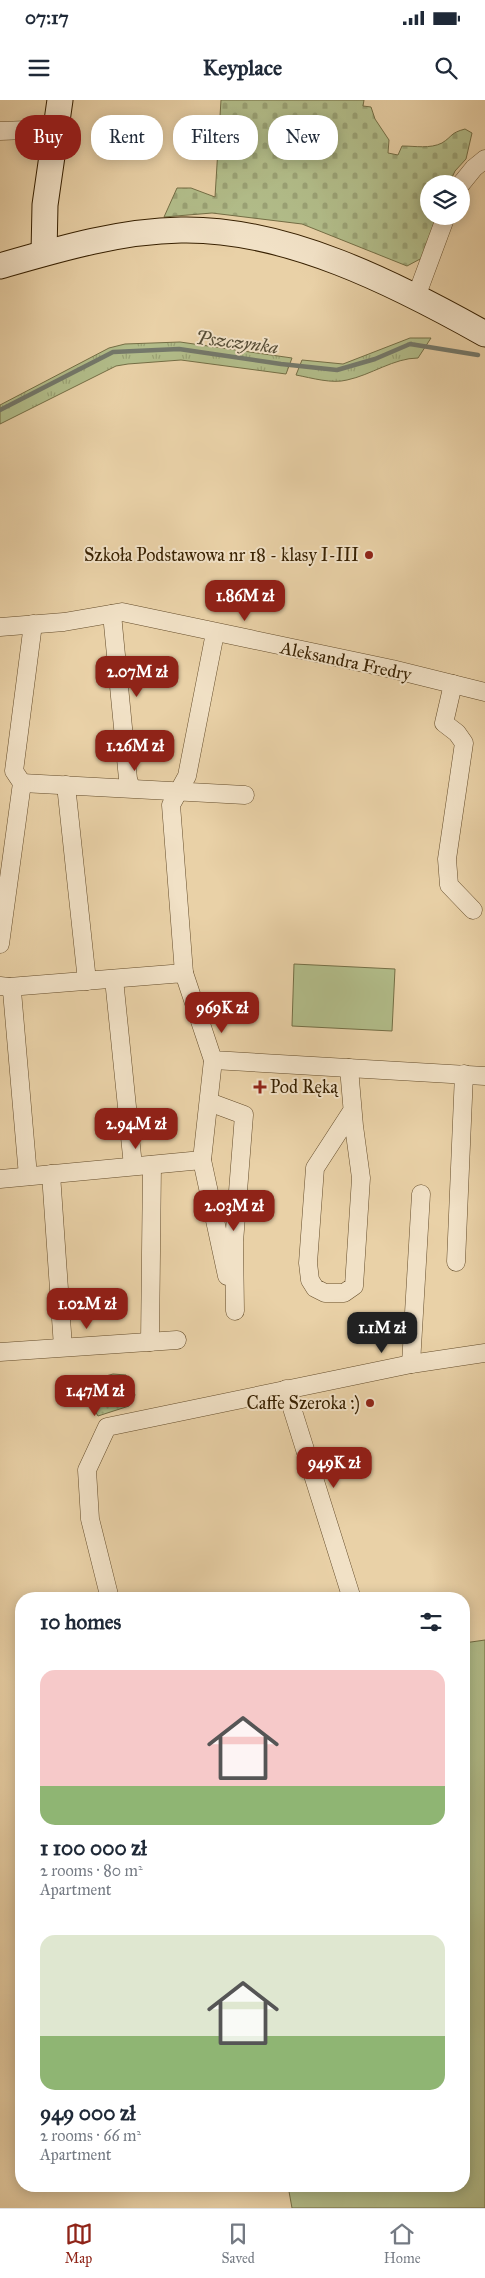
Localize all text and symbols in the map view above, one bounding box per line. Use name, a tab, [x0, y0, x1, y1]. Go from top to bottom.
text: 07:17	[25, 6, 69, 29]
icon: menu	[25, 54, 53, 82]
text: Keyplace	[203, 54, 282, 81]
icon: search	[432, 54, 460, 82]
chip: Buy	[15, 115, 81, 160]
chip: Rent	[91, 115, 163, 160]
chip: Filters	[173, 115, 258, 160]
chip: New	[268, 115, 338, 160]
map controls	[420, 175, 470, 225]
button: layers	[420, 175, 470, 225]
water label: Pszczynka	[194, 326, 280, 358]
place label: Szkoła Podstawowa nr 18 - klasy I-III	[84, 544, 359, 566]
marker: Szkoła Podstawowa nr 18 - klasy I-III	[363, 549, 375, 561]
pin: 1.86M zł	[193, 580, 297, 622]
text: 1.86M zł	[216, 586, 274, 605]
street label: Aleksandra Fredry	[277, 636, 414, 686]
pin: 2.07M zł	[85, 656, 189, 698]
text: 2.07M zł	[106, 662, 168, 681]
pin: 1.26M zł	[83, 730, 187, 772]
text: 1.26M zł	[106, 736, 164, 755]
pin: 969K zł	[176, 992, 268, 1034]
text: 969K zł	[196, 998, 248, 1017]
place label: Pod Ręką	[270, 1076, 339, 1098]
marker: Pod Ręką	[254, 1081, 266, 1093]
pin: 2.94M zł	[84, 1108, 188, 1150]
text: 2.94M zł	[106, 1114, 166, 1133]
pin: 2.03M zł	[182, 1190, 286, 1232]
text: 2.03M zł	[205, 1196, 263, 1215]
pin: 1.02M zł	[35, 1288, 139, 1330]
text: 1.02M zł	[58, 1294, 116, 1313]
pin: 1.1M zł	[336, 1312, 428, 1354]
text: 1.1M zł	[358, 1318, 406, 1337]
pin: 1.47M zł	[43, 1374, 147, 1417]
text: 1.47M zł	[66, 1381, 124, 1400]
place label: Caffe Szeroka :)	[247, 1392, 360, 1415]
marker: Caffe Szeroka :)	[364, 1397, 376, 1409]
pin: 949K zł	[288, 1446, 380, 1489]
text: 949K zł	[308, 1453, 360, 1472]
icon: filters	[417, 1608, 445, 1636]
text: 10 homes	[40, 1609, 121, 1635]
icon: home	[198, 1703, 288, 1793]
text: 1 100 000 zł	[40, 1835, 147, 1861]
text: 2 rooms · 80 m²	[40, 1861, 143, 1880]
text: Apartment	[40, 1880, 112, 1899]
icon: home	[198, 1968, 288, 2058]
text: 949 000 zł	[40, 2100, 135, 2126]
text: 2 rooms · 66 m²	[40, 2126, 141, 2145]
text: Apartment	[40, 2145, 112, 2164]
tab: Map	[65, 2220, 93, 2267]
tab: Saved	[222, 2220, 255, 2267]
tab: Home	[384, 2220, 420, 2267]

